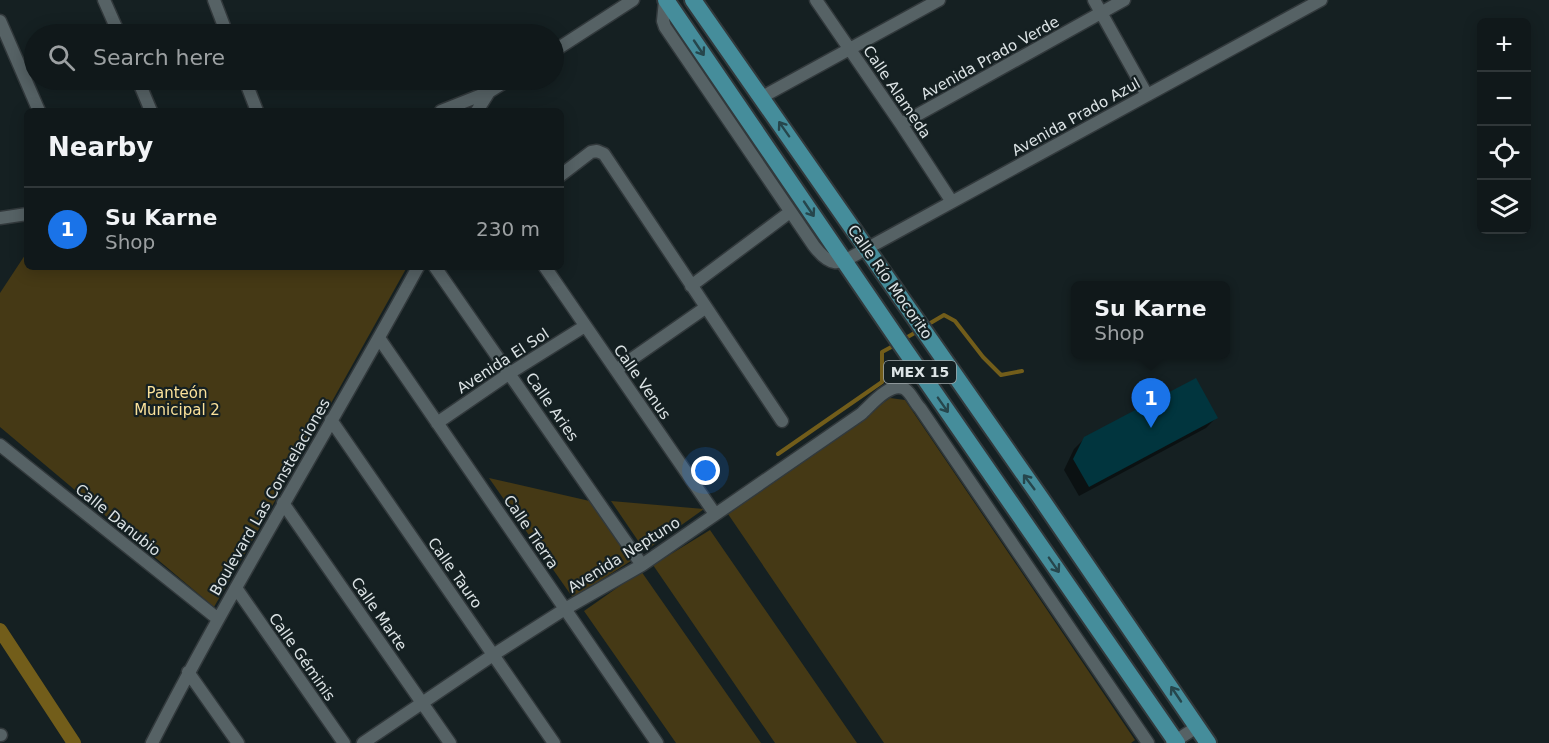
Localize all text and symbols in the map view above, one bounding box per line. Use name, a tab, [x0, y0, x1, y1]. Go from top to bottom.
street label: Avenida Prado Verde	[918, 12, 1062, 104]
map controls	[1477, 18, 1531, 234]
button: +	[1477, 18, 1531, 72]
search box	[24, 24, 564, 90]
one-way arrow	[693, 40, 705, 56]
icon: search	[45, 41, 78, 74]
street label: Calle Alameda	[859, 42, 935, 142]
text: Search here	[93, 45, 225, 70]
button: −	[1477, 72, 1531, 126]
street label: Avenida Prado Azul	[1009, 74, 1143, 160]
one-way arrow	[778, 121, 790, 138]
button: locate	[1477, 126, 1531, 180]
text: Nearby	[48, 132, 153, 162]
button: layers	[1477, 180, 1531, 234]
one-way arrow	[803, 200, 815, 217]
text: Su Karne	[105, 205, 218, 230]
text: 1	[61, 217, 74, 241]
text: 230 m	[476, 217, 540, 241]
street label: Calle Río Mocorito	[844, 221, 936, 343]
text: Shop	[105, 230, 155, 254]
popup	[1071, 281, 1230, 359]
text: Su Karne	[1094, 296, 1207, 321]
text: Shop	[1094, 321, 1145, 345]
street label: Avenida El Sol	[454, 325, 552, 397]
street label: Calle Venus	[610, 341, 674, 423]
road number: MEX 15	[884, 361, 956, 383]
street label: Calle Aries	[522, 369, 582, 445]
pin: 1	[1132, 378, 1170, 428]
park label: Panteón Municipal 2	[134, 384, 220, 419]
street label: Boulevard Las Constelaciones	[206, 395, 334, 599]
one-way arrow	[937, 396, 949, 412]
your location	[691, 456, 720, 485]
one-way arrow	[1023, 474, 1036, 490]
street label: Calle Danubio	[72, 480, 164, 560]
street label: Calle Tierra	[500, 492, 562, 572]
street label: Avenida Neptuno	[565, 513, 683, 597]
street label: Calle Tauro	[424, 534, 486, 612]
one-way arrow	[1048, 556, 1060, 573]
street label: Calle Marte	[347, 574, 411, 654]
street label: Calle Géminis	[265, 610, 339, 705]
one-way arrow	[1170, 687, 1182, 703]

